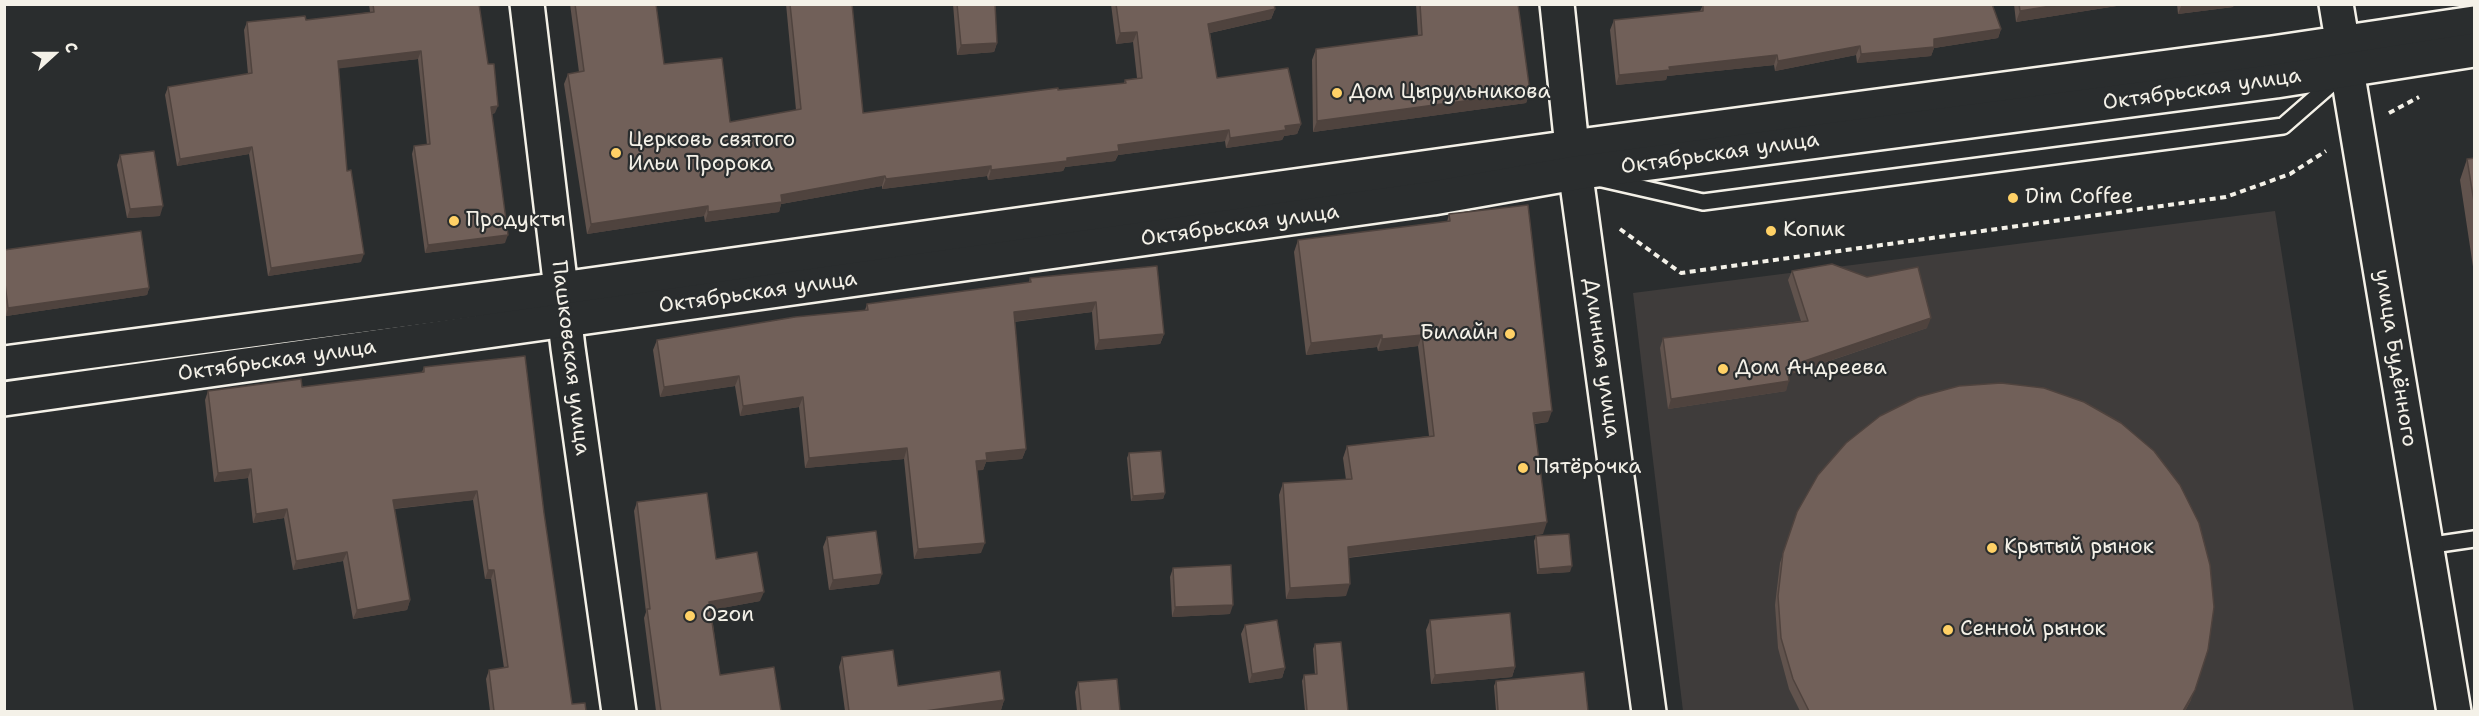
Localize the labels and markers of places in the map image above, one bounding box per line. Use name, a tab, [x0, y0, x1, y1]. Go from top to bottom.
place label: Дом Цырульникова	[1349, 80, 1551, 106]
marker: Дом Цырульникова	[1330, 86, 1344, 100]
place label: Церковь святого Ильи Пророка	[628, 128, 795, 178]
marker: Церковь святого Ильи Пророка	[609, 146, 623, 160]
place label: Dim Coffee	[2025, 185, 2133, 211]
marker: Dim Coffee	[2006, 191, 2020, 205]
place label: Продукты	[466, 208, 566, 234]
marker: Продукты	[447, 214, 461, 228]
place label: Копик	[1783, 218, 1845, 244]
marker: Копик	[1764, 224, 1778, 238]
place label: Билайн	[1420, 321, 1498, 347]
marker: Билайн	[1503, 327, 1517, 341]
place label: Дом Андреева	[1735, 356, 1887, 382]
marker: Дом Андреева	[1716, 362, 1730, 376]
place label: Пятёрочка	[1535, 455, 1641, 481]
marker: Пятёрочка	[1516, 461, 1530, 475]
place label: Крытый рынок	[2004, 535, 2154, 561]
marker: Крытый рынок	[1985, 541, 1999, 555]
place label: Ozon	[702, 603, 754, 629]
marker: Ozon	[683, 609, 697, 623]
place label: Сенной рынок	[1960, 617, 2106, 643]
marker: Сенной рынок	[1941, 623, 1955, 637]

